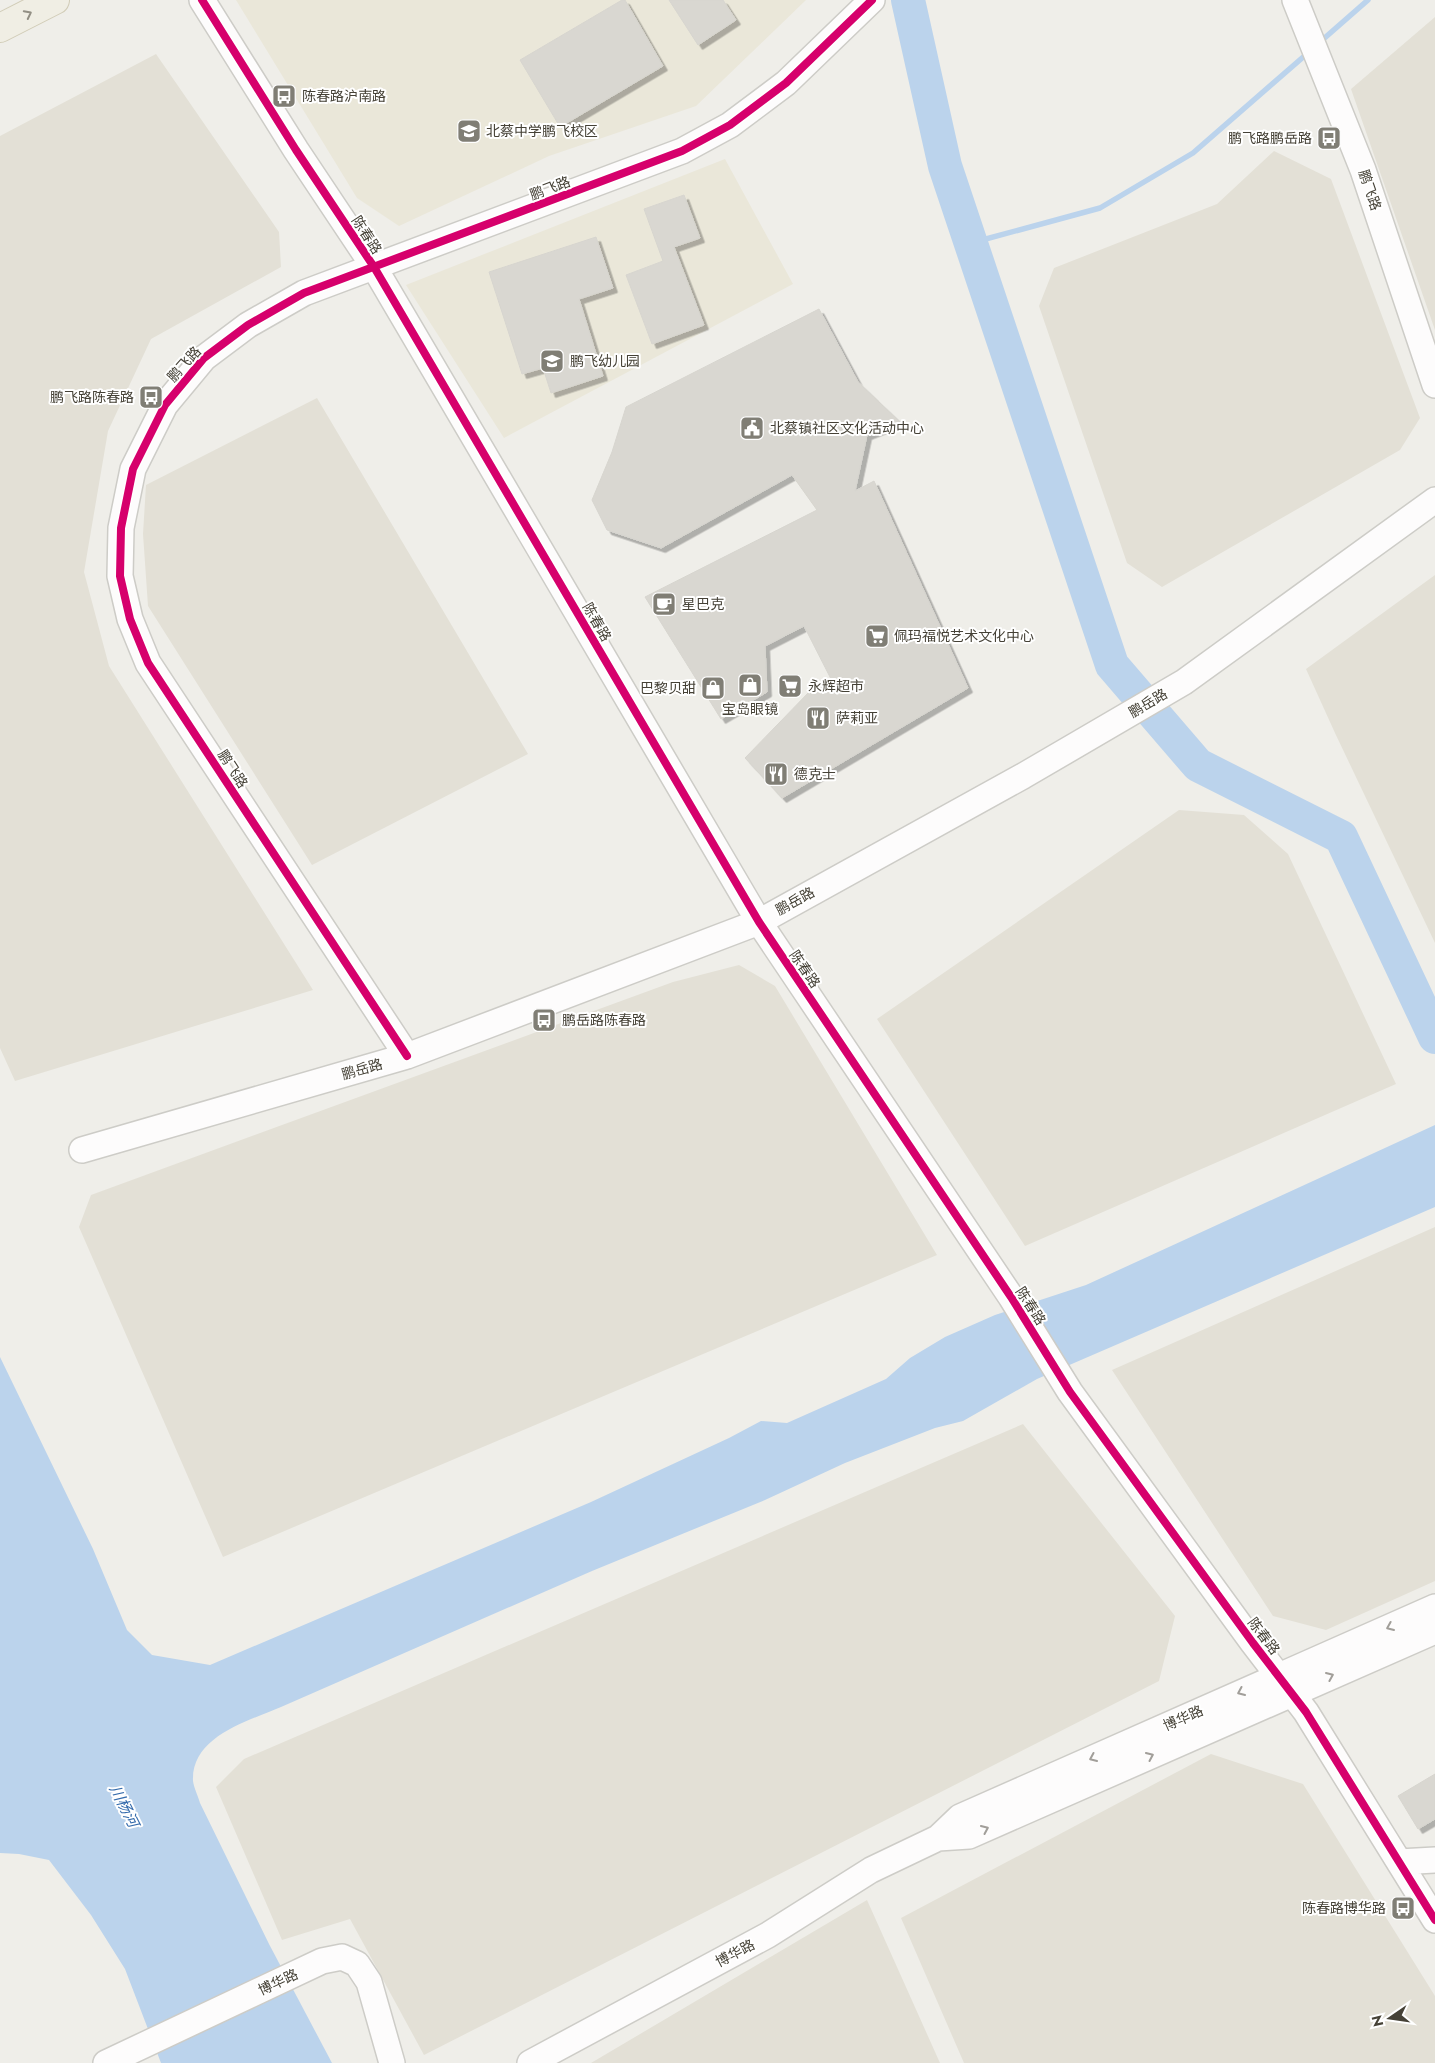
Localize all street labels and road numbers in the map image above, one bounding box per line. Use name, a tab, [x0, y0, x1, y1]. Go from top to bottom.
street label: 鹏飞路	[1354, 167, 1386, 213]
street label: 鹏飞路	[527, 171, 573, 205]
street label: 陈春路	[347, 212, 387, 258]
street label: 鹏飞路	[163, 342, 205, 386]
street label: 陈春路	[578, 599, 616, 645]
street label: 鹏岳路	[1125, 684, 1171, 722]
street label: 鹏飞路	[213, 746, 253, 792]
street label: 鹏岳路	[772, 882, 818, 920]
street label: 陈春路	[785, 946, 825, 992]
street label: 鹏岳路	[339, 1054, 385, 1084]
street label: 陈春路	[1011, 1283, 1051, 1329]
street label: 陈春路	[1243, 1613, 1285, 1659]
street label: 博华路	[1160, 1700, 1206, 1736]
street label: 博华路	[712, 1934, 758, 1972]
street label: 博华路	[255, 1964, 301, 2000]

